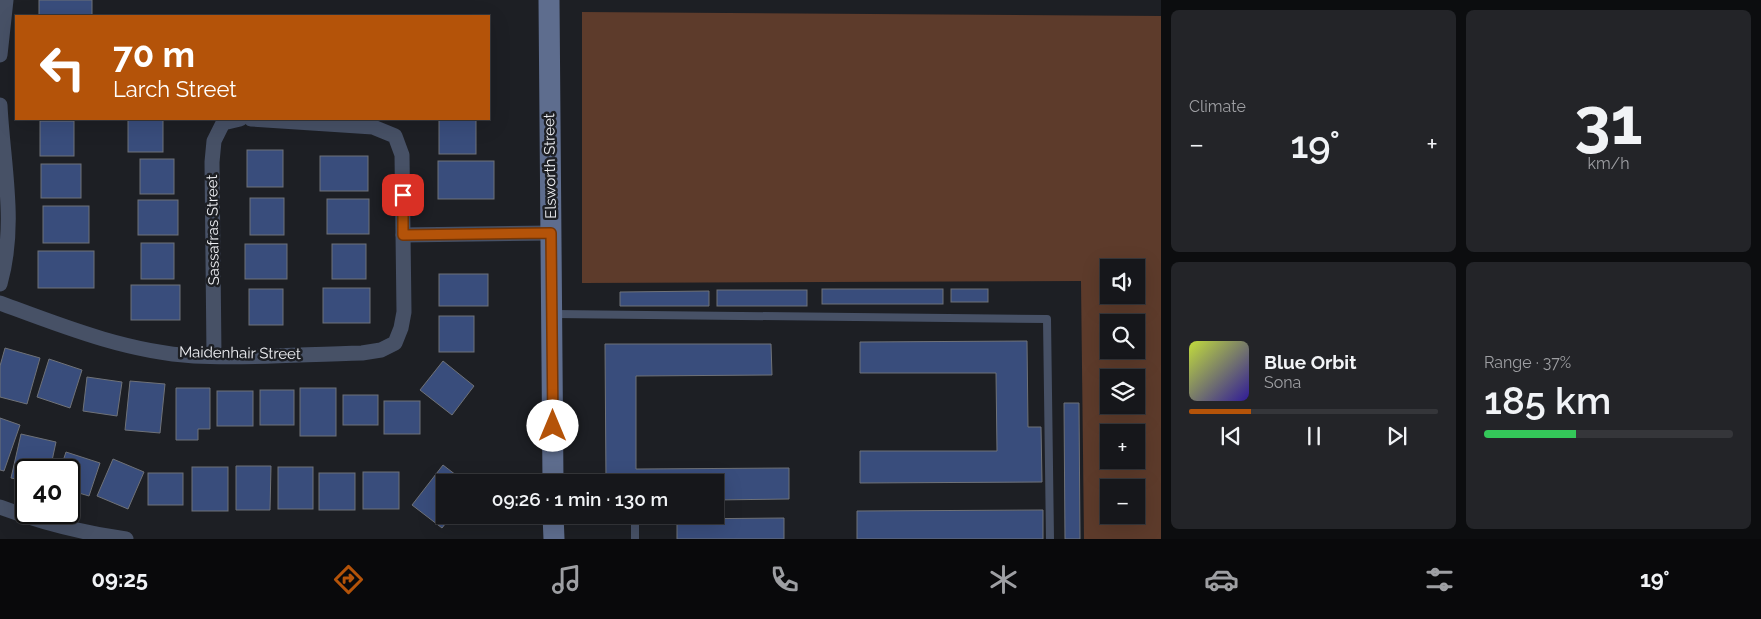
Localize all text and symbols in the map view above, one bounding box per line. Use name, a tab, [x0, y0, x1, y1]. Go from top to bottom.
text: 70 m	[113, 34, 195, 75]
icon: left	[30, 35, 95, 100]
text: Larch Street	[113, 76, 237, 102]
text: 31	[1574, 83, 1643, 159]
text: Climate	[1189, 97, 1246, 116]
street label: Elsworth Street	[540, 113, 560, 219]
text: 19°	[1290, 122, 1340, 167]
text: −	[1189, 128, 1204, 161]
text: +	[1426, 128, 1438, 161]
text: km/h	[1587, 154, 1630, 173]
street label: Sassafras Street	[203, 174, 223, 286]
pin	[382, 174, 424, 216]
icon: arrive	[389, 181, 417, 209]
map controls	[1100, 259, 1145, 524]
button: sound	[1100, 259, 1145, 304]
button: search	[1100, 314, 1145, 359]
street label: Maidenhair Street	[179, 343, 301, 363]
text: Blue Orbit	[1264, 351, 1356, 373]
text: Range · 37%	[1484, 353, 1571, 372]
button: layers	[1100, 369, 1145, 414]
text: Sona	[1264, 373, 1301, 392]
text: 185 km	[1484, 378, 1611, 423]
position arrow	[526, 399, 578, 451]
icon: previous	[1217, 422, 1245, 450]
icon: pause	[1300, 422, 1328, 450]
icon: next	[1383, 422, 1411, 450]
button: +	[1100, 424, 1145, 469]
speed limit sign: 40	[15, 459, 80, 524]
button: −	[1100, 479, 1145, 524]
text: 09:26 · 1 min · 130 m	[492, 488, 668, 510]
icon: directions	[331, 562, 366, 597]
icon: music	[549, 562, 584, 597]
icon: phone	[767, 562, 802, 597]
icon: climate	[986, 562, 1021, 597]
icon: car	[1204, 562, 1239, 597]
icon: filters	[1422, 562, 1457, 597]
text: 09:25	[92, 566, 148, 592]
text: 19°	[1640, 566, 1669, 592]

